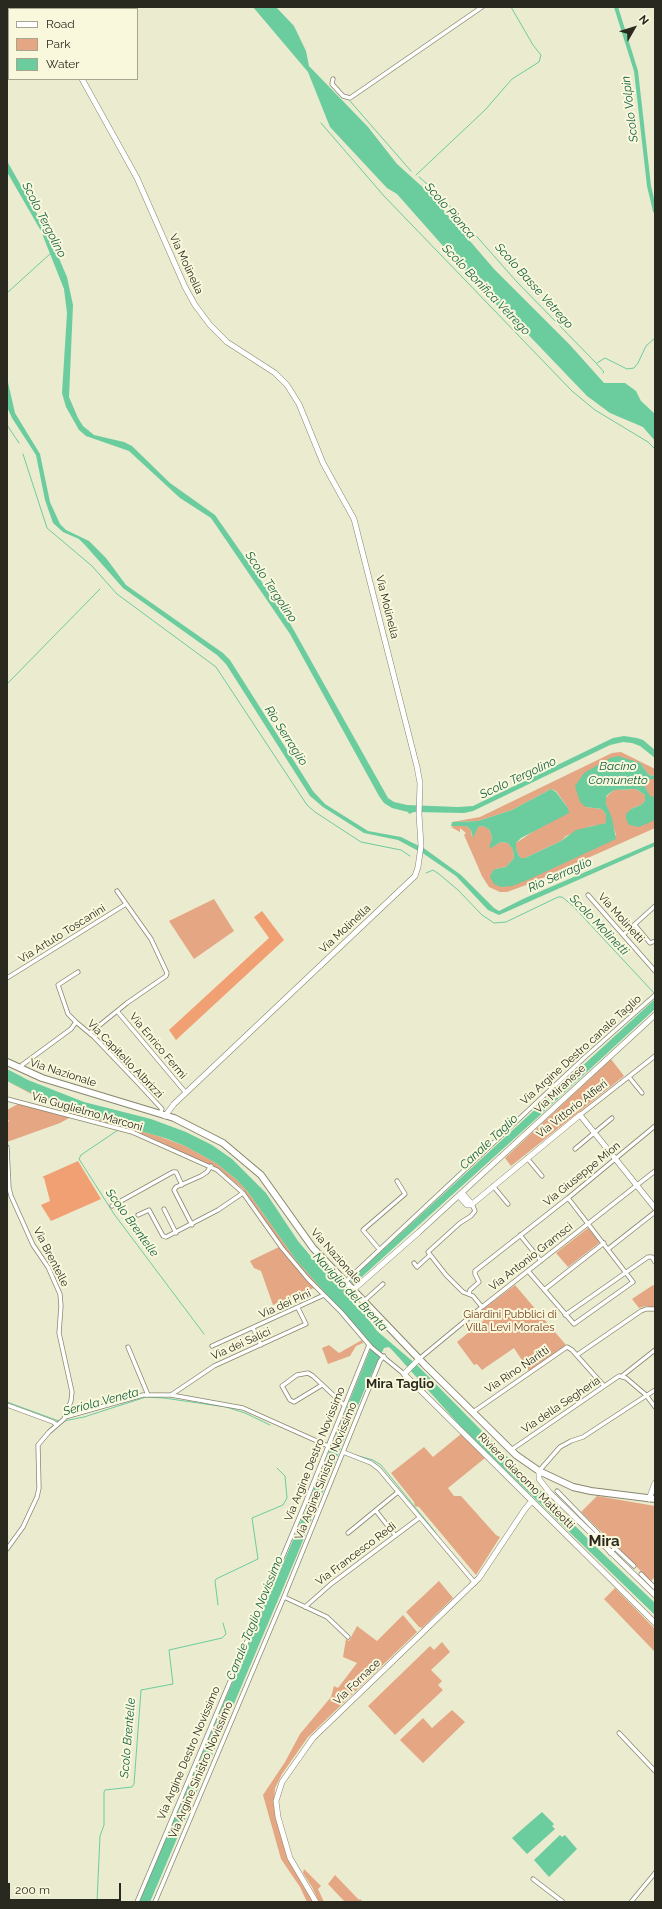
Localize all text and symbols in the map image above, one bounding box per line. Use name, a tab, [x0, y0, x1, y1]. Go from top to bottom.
legend	[8, 8, 138, 80]
north arrow	[614, 8, 654, 48]
text: N	[636, 13, 651, 27]
text: Road	[46, 17, 75, 31]
text: Park	[46, 37, 71, 51]
text: Water	[46, 57, 80, 71]
water label: Scolo Volpin	[619, 75, 641, 143]
water label: Scolo Tergolino	[19, 180, 69, 260]
water label: Scolo Pionca	[422, 180, 478, 242]
street label: Via Molinella	[166, 232, 206, 296]
water label: Scolo Basse Vetrego	[492, 240, 576, 332]
water label: Scolo Bonifica Vetrego	[439, 242, 533, 338]
water label: Scolo Tergolino	[242, 549, 300, 625]
street label: Via Molinella	[373, 574, 401, 640]
water label: Rio Serraglio	[261, 703, 311, 769]
water label: Scolo Tergolino	[478, 754, 558, 802]
water label: Bacino Comunetto	[588, 759, 648, 787]
water label: Rio Serraglio	[526, 855, 594, 895]
street label: Via Molinetti	[595, 890, 647, 946]
water label: Scolo Molinetti	[566, 892, 632, 958]
street label: Via Artuto Toscanini	[16, 902, 108, 966]
street label: Via Molinella	[317, 902, 373, 956]
street label: Via Argine Destro canale Taglio	[518, 992, 644, 1108]
street label: Via Enrico Fermi	[127, 1010, 189, 1082]
street label: Via Capitello Albrizzi	[84, 1017, 166, 1101]
street label: Via Nazionale	[28, 1056, 98, 1090]
street label: Via Miranese	[532, 1062, 588, 1116]
street label: Via Vittorio Alfieri	[534, 1077, 610, 1141]
street label: Via Guglielmo Marconi	[30, 1090, 144, 1134]
water label: Canale Taglio	[457, 1111, 521, 1173]
street label: Via Giuseppe Mion	[541, 1139, 623, 1209]
water label: Scolo Brentelle	[102, 1186, 162, 1260]
street label: Via Antonio Gramsci	[487, 1220, 575, 1294]
street label: Via Brentelle	[30, 1225, 72, 1289]
street label: Via Nazionale	[308, 1226, 364, 1286]
water label: Naviglio del Brenta	[310, 1250, 390, 1334]
street label: Via dei Pini	[257, 1287, 313, 1321]
park label: Giardini Pubblici di Villa Levi Morales	[463, 1308, 557, 1334]
street label: Via dei Salici	[209, 1325, 273, 1363]
street label: Via Rino Naritti	[482, 1344, 552, 1396]
street label: Via della Segheria	[519, 1374, 603, 1436]
district label: Mira Taglio	[366, 1376, 434, 1392]
water label: Seriola Veneta	[62, 1385, 140, 1419]
street label: Via Argine Destro Novissimo	[282, 1385, 348, 1523]
street label: Via Argine Sinistro Novissimo	[292, 1400, 360, 1542]
street label: Riviera Giacomo Matteotti	[475, 1430, 577, 1532]
street label: Via Francesco Redi	[313, 1520, 399, 1588]
district label: Mira	[588, 1532, 620, 1550]
water label: Canale Taglio Novissimo	[224, 1554, 286, 1682]
street label: Via Fornace	[331, 1656, 383, 1708]
street label: Via Argine Destro Novissimo	[155, 1684, 223, 1822]
water label: Scolo Brentelle	[117, 1697, 139, 1779]
street label: Via Argine Sinistro Novissimo	[166, 1700, 236, 1840]
scale bar	[10, 1875, 123, 1901]
text: 200 m	[15, 1883, 50, 1897]

